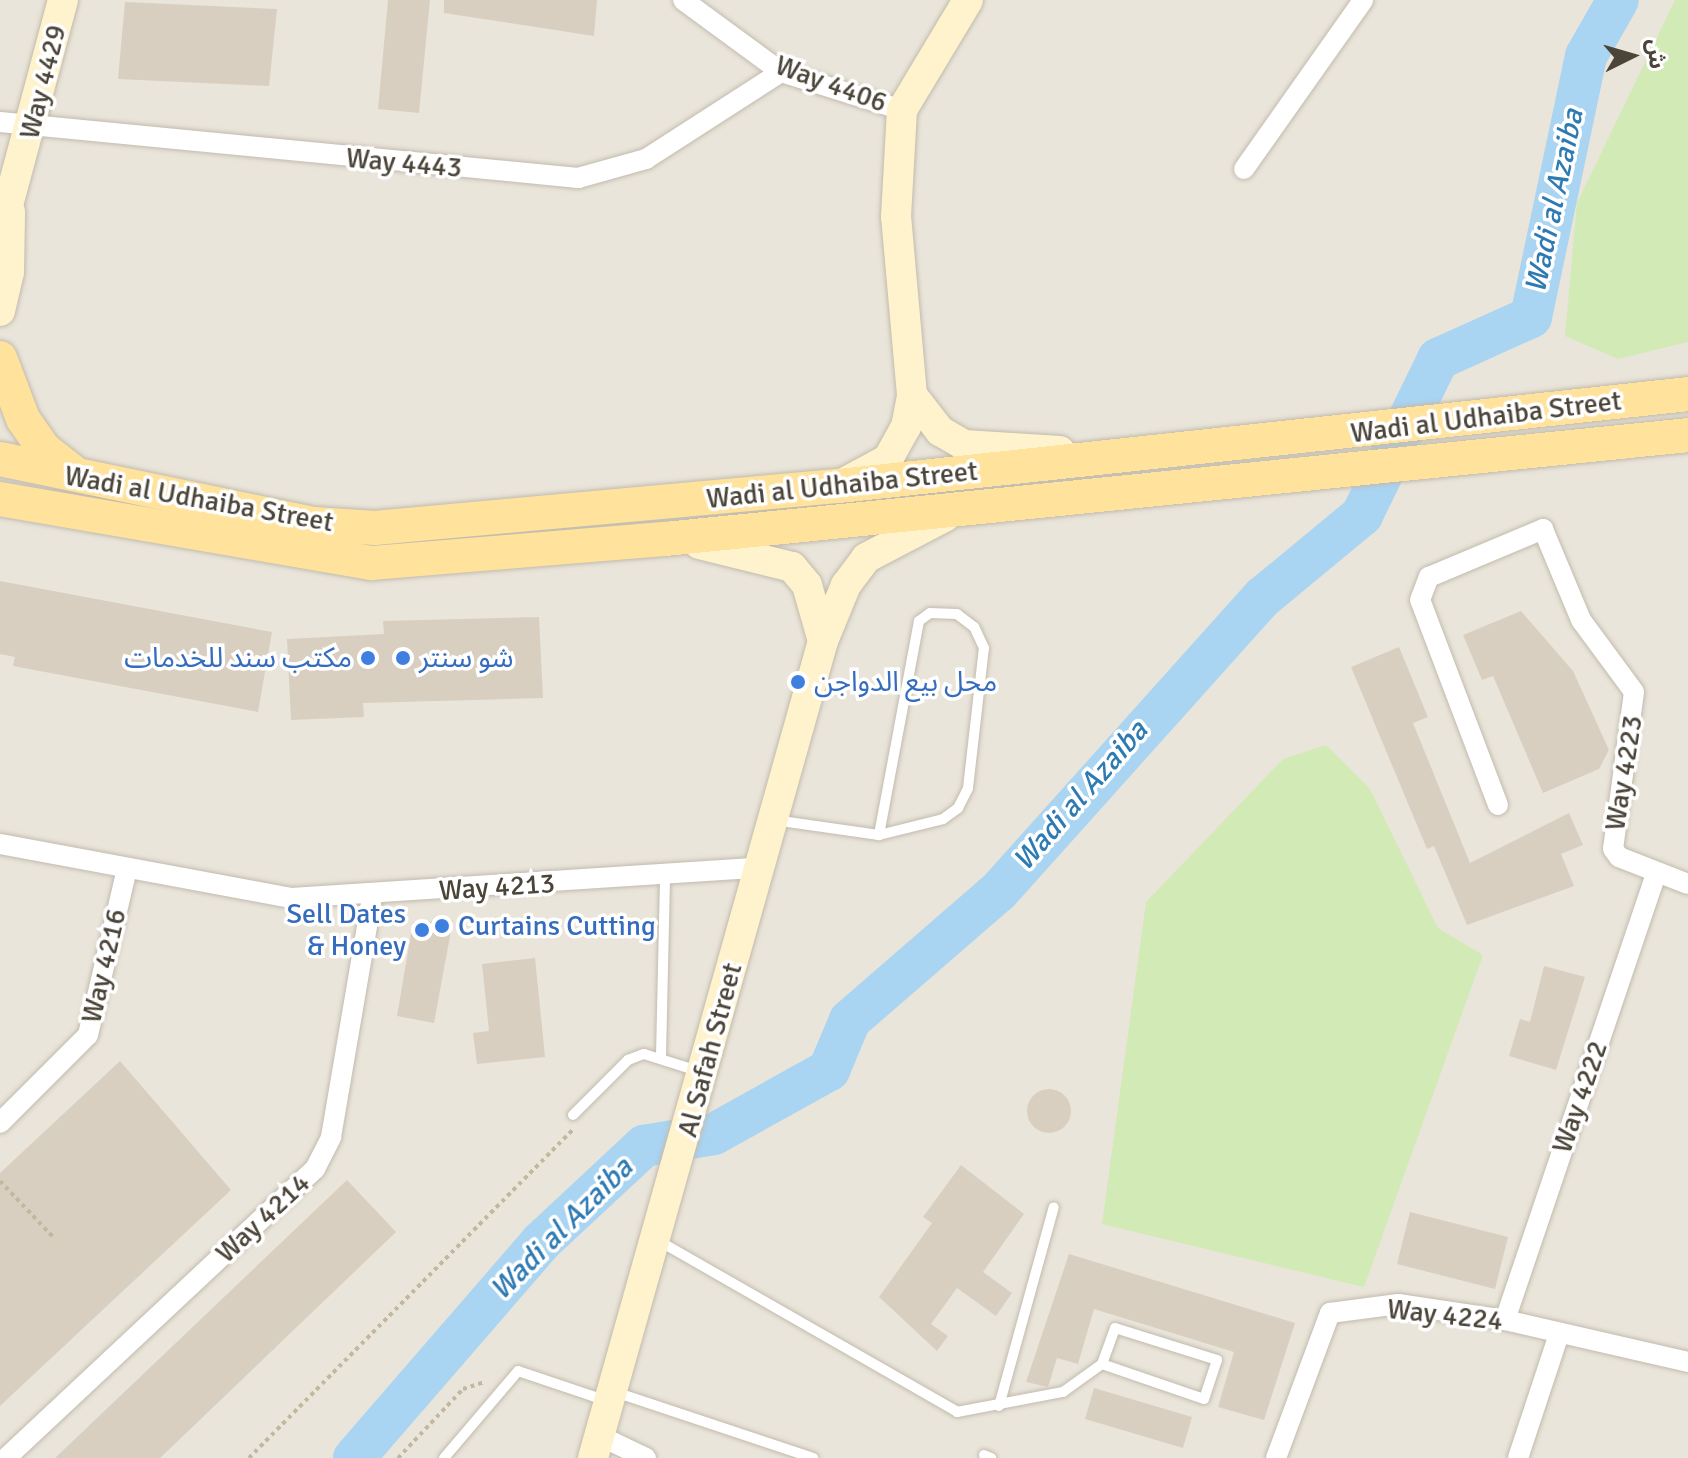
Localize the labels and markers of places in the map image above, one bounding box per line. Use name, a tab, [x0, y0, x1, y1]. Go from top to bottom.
place label: مكتب سند للخدمات	[124, 641, 352, 675]
place label: شو سنتر	[419, 641, 513, 675]
marker: مكتب سند للخدمات	[359, 649, 377, 667]
marker: شو سنتر	[394, 649, 412, 667]
place label: محل بيع الدواجن	[814, 665, 997, 699]
marker: محل بيع الدواجن	[789, 673, 807, 691]
place label: Sell Dates & Honey	[287, 897, 406, 963]
place label: Curtains Cutting	[458, 909, 656, 943]
marker: Curtains Cutting	[433, 917, 451, 935]
marker: Sell Dates & Honey	[413, 921, 431, 939]

